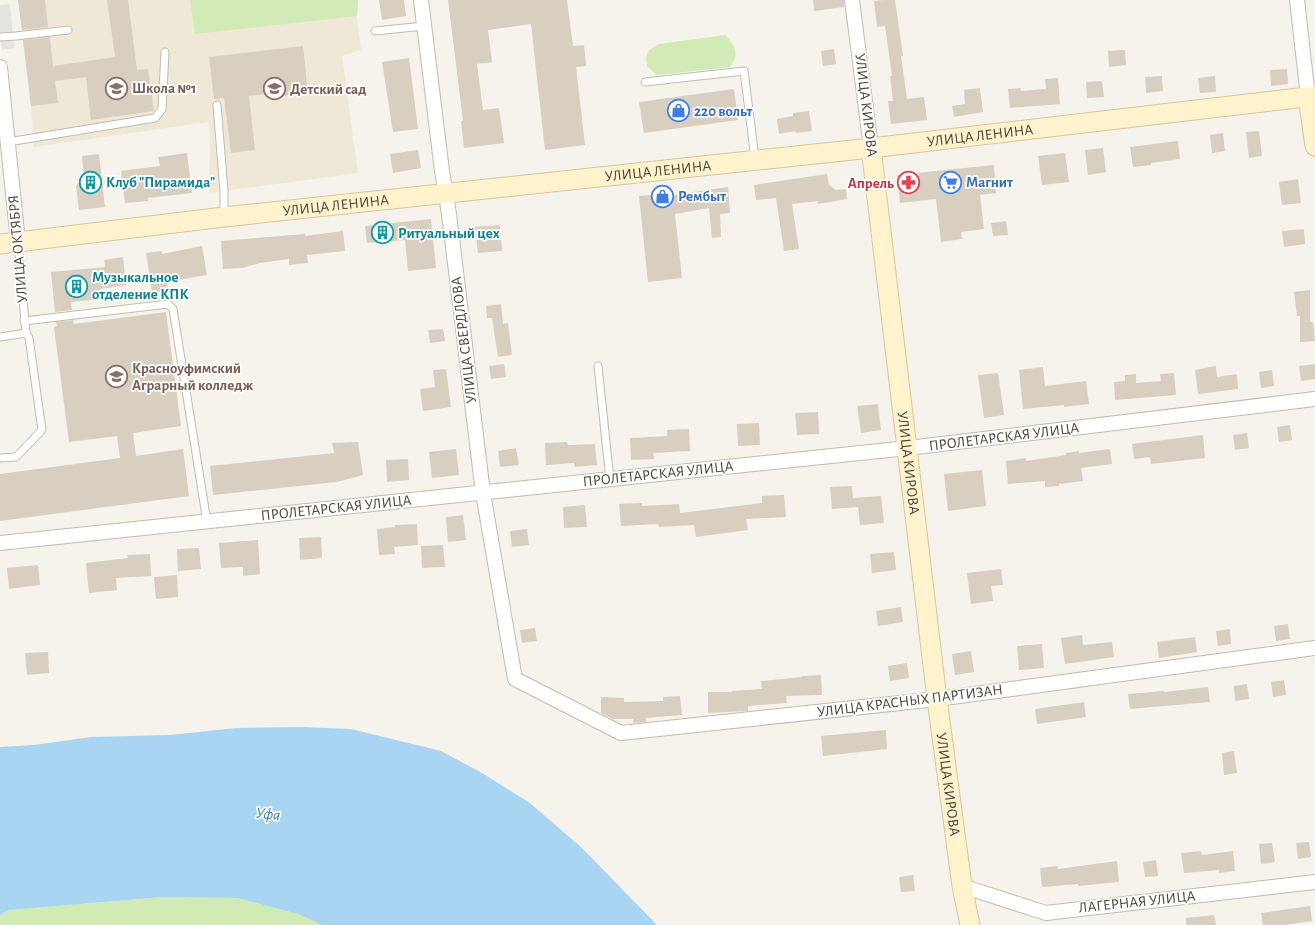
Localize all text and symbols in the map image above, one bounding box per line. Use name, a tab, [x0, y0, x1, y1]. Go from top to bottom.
street label: УЛИЦА КИРОВА	[852, 52, 880, 158]
school or university icon: Школа №1	[103, 75, 129, 101]
school or university icon: Детский сад	[262, 76, 288, 102]
place label: Школа №1	[132, 81, 196, 96]
place label: Детский сад	[290, 82, 366, 97]
shop icon: 220 вольт	[666, 98, 692, 124]
place label: 220 вольт	[694, 104, 752, 119]
street label: УЛИЦА ЛЕНИНА	[926, 122, 1034, 149]
street label: УЛИЦА ЛЕНИНА	[604, 158, 712, 184]
building icon: Клуб "Пирамида"	[78, 169, 104, 195]
supermarket icon: Магнит	[937, 169, 963, 195]
pharmacy icon: Апрель	[896, 170, 922, 196]
place label: Клуб "Пирамида"	[106, 175, 215, 190]
place label: Магнит	[966, 175, 1013, 190]
place label: Апрель	[848, 176, 894, 191]
shop icon: Рембыт	[649, 183, 675, 209]
place label: Рембыт	[678, 189, 726, 204]
street label: УЛИЦА ЛЕНИНА	[282, 192, 390, 218]
street label: УЛИЦА ОКТЯБРЯ	[6, 194, 30, 304]
building icon: Ритуальный цех	[369, 220, 395, 246]
place label: Ритуальный цех	[398, 226, 500, 241]
place label: Музыкальное отделение КПК	[92, 270, 189, 302]
building icon: Музыкальное отделение КПК	[63, 273, 89, 299]
street label: УЛИЦА СВЕРДЛОВА	[449, 276, 479, 404]
place label: Красноуфимский Аграрный колледж	[132, 361, 253, 393]
school or university icon: Красноуфимский Аграрный колледж	[104, 364, 130, 390]
street label: УЛИЦА КИРОВА	[895, 410, 922, 515]
street label: ПРОЛЕТАРСКАЯ УЛИЦА	[928, 420, 1080, 454]
street label: ПРОЛЕТАРСКАЯ УЛИЦА	[582, 459, 734, 489]
street label: ПРОЛЕТАРСКАЯ УЛИЦА	[260, 493, 412, 523]
street label: УЛИЦА КРАСНЫХ ПАРТИЗАН	[816, 682, 1004, 720]
street label: УЛИЦА КИРОВА	[934, 732, 963, 837]
water label: Уфа	[255, 805, 281, 824]
street label: ЛАГЕРНАЯ УЛИЦА	[1078, 888, 1196, 916]

